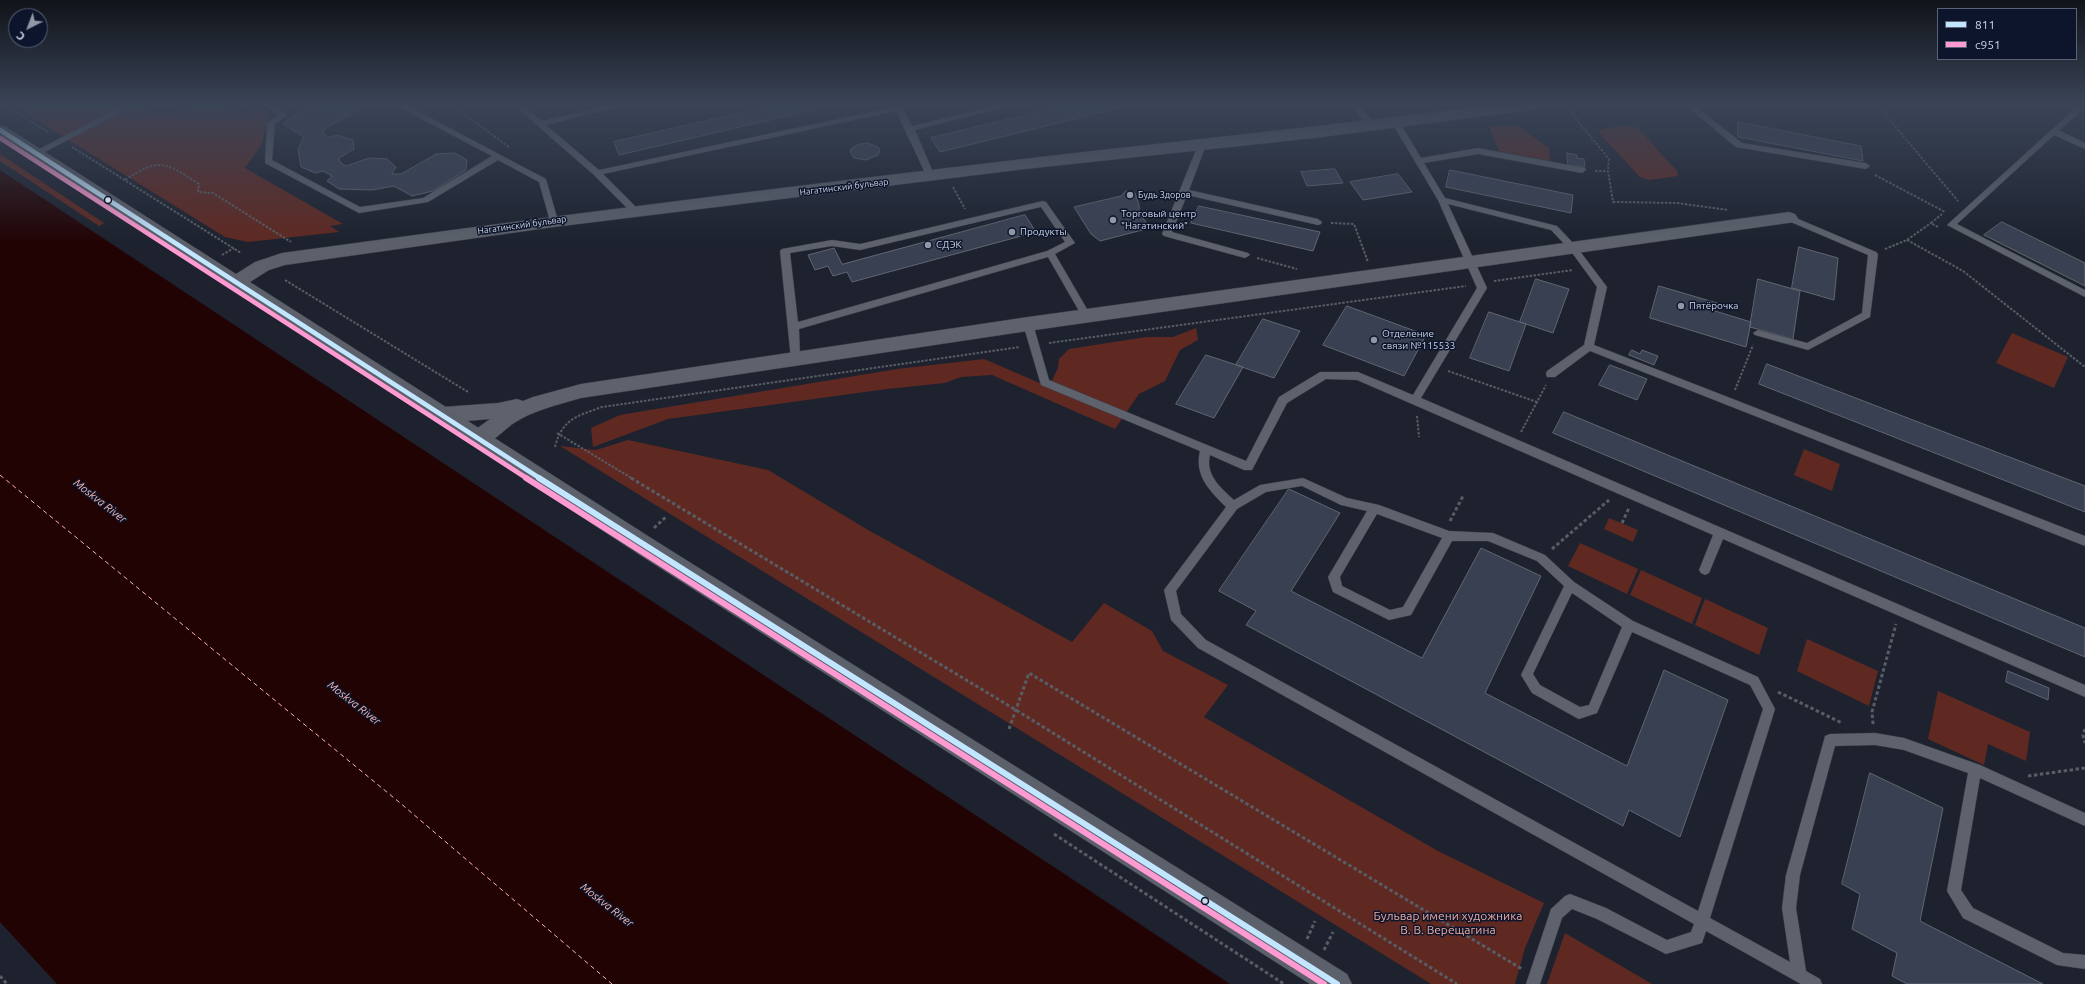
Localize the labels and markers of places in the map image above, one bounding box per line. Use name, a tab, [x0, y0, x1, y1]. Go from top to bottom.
marker: Будь Здоров	[1125, 190, 1135, 200]
place label: Будь Здоров	[1138, 190, 1191, 200]
unlabelled marker	[103, 195, 113, 205]
place label: Торговый центр "Нагатинский"	[1121, 208, 1196, 232]
marker: Торговый центр "Нагатинский"	[1108, 215, 1118, 225]
place label: Продукты	[1020, 226, 1067, 238]
marker: Продукты	[1007, 227, 1017, 237]
place label: СДЭК	[936, 239, 962, 251]
marker: СДЭК	[923, 240, 933, 250]
place label: Пятёрочка	[1689, 300, 1738, 312]
marker: Пятёрочка	[1676, 301, 1686, 311]
place label: Отделение связи №115533	[1382, 328, 1455, 352]
marker: Отделение связи №115533	[1369, 335, 1379, 345]
unlabelled marker	[1200, 896, 1210, 906]

